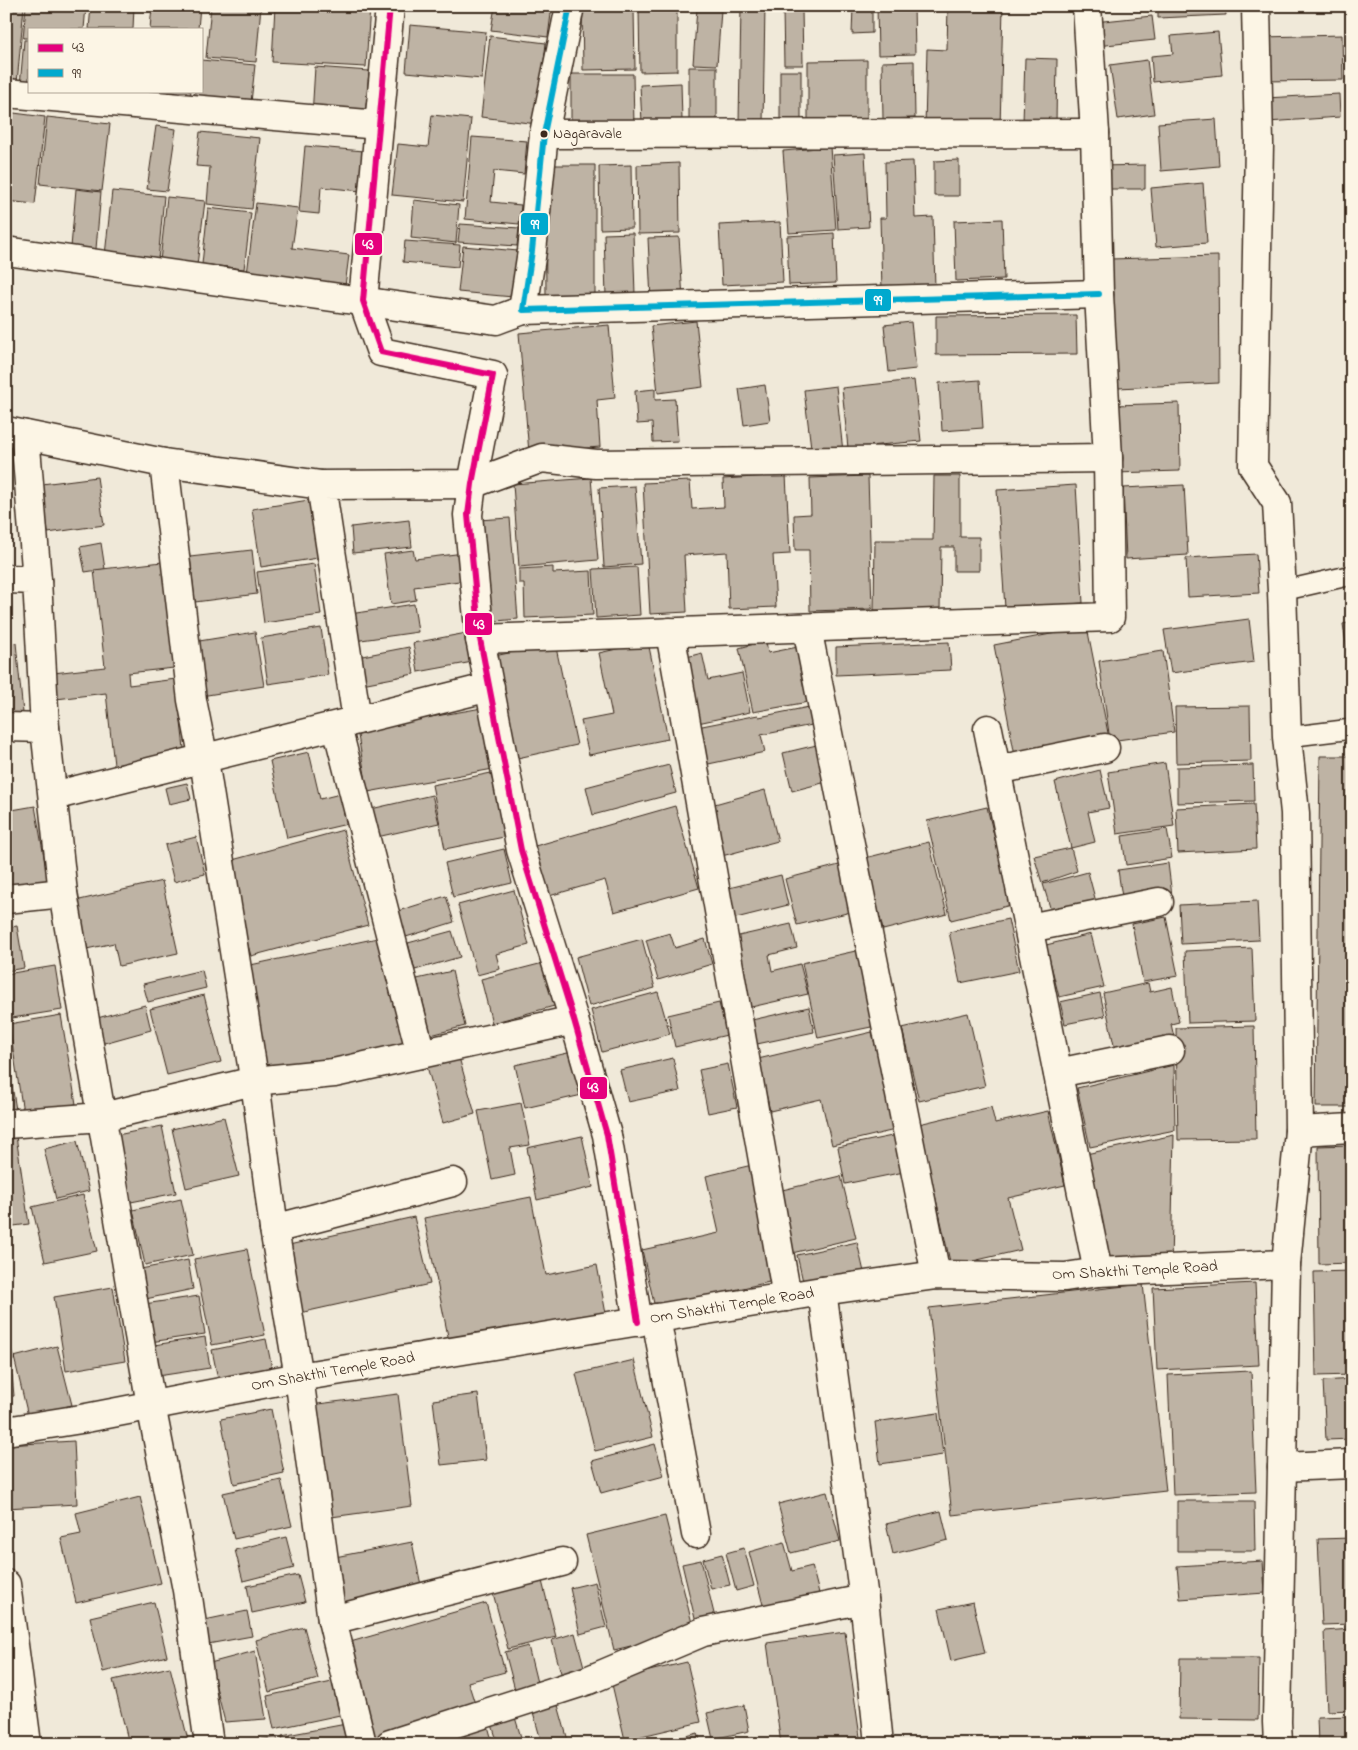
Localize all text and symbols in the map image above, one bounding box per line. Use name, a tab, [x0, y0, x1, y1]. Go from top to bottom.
legend	[28, 28, 202, 92]
text: 43	[72, 37, 84, 59]
text: 99	[72, 63, 82, 85]
place label: Nagaravale	[553, 123, 622, 146]
marker: Nagaravale	[539, 129, 549, 139]
line badge: 99	[520, 212, 549, 236]
text: 99	[530, 215, 540, 236]
line badge: 43	[354, 232, 383, 256]
text: 43	[361, 235, 374, 256]
line badge: 99	[864, 288, 892, 312]
text: 99	[873, 291, 883, 312]
line badge: 43	[464, 612, 493, 636]
text: 43	[472, 615, 485, 636]
line badge: 43	[579, 1076, 608, 1100]
text: 43	[586, 1078, 599, 1099]
street label: Om Shakthi Temple Road	[1052, 1255, 1218, 1287]
street label: Om Shakthi Temple Road	[648, 1281, 816, 1331]
street label: Om Shakthi Temple Road	[249, 1346, 417, 1398]

